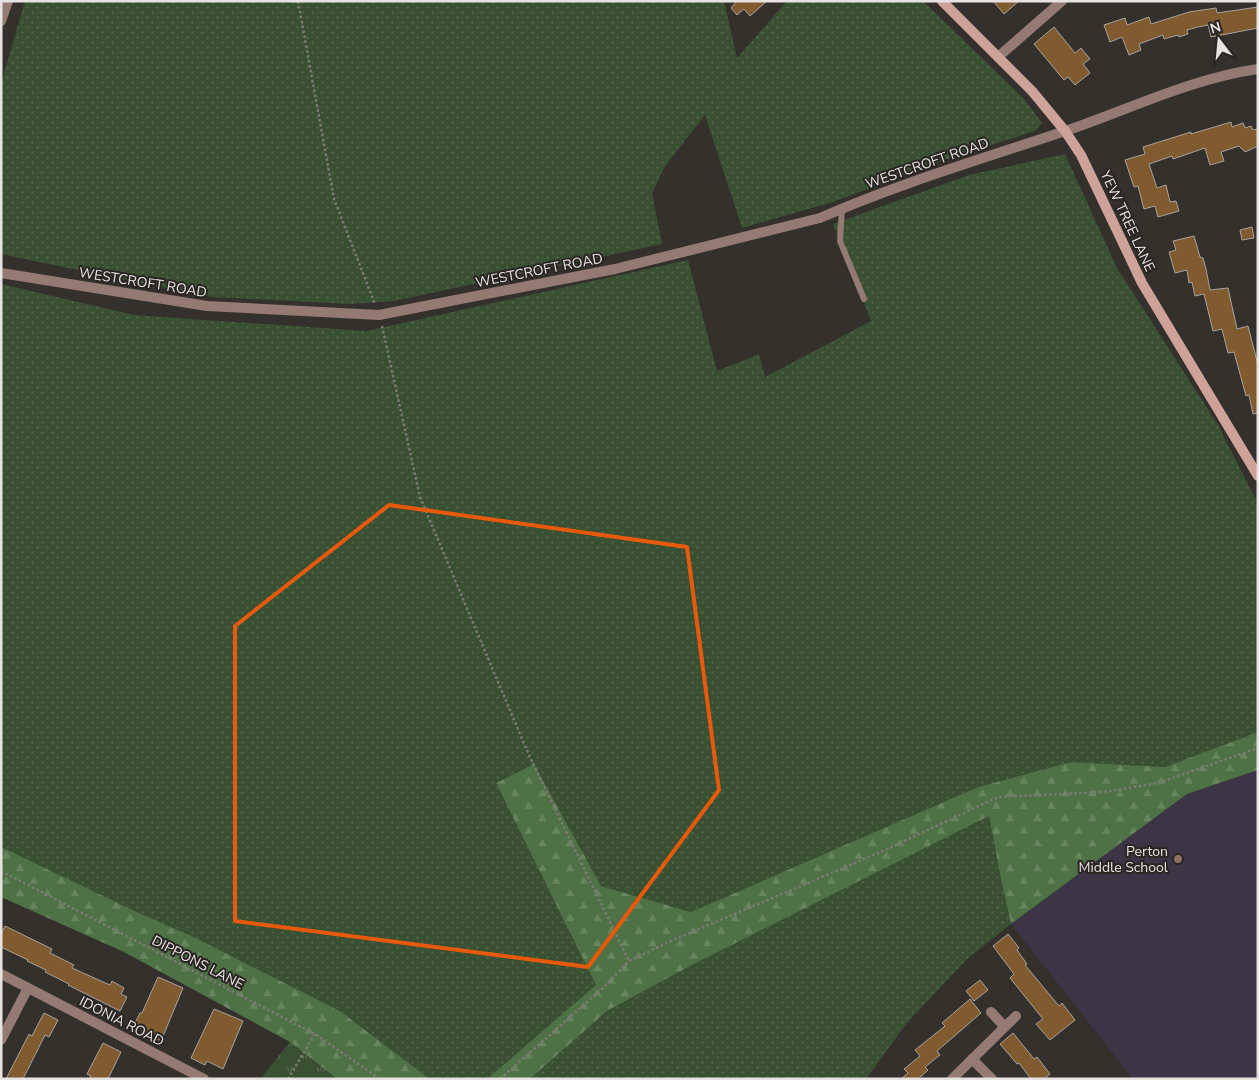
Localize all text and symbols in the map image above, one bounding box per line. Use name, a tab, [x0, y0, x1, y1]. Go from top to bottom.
north arrow	[1194, 15, 1244, 65]
text: N	[1208, 17, 1223, 39]
street label: WESTCROFT ROAD	[863, 133, 991, 194]
street label: YEW TREE LANE	[1095, 167, 1159, 275]
street label: WESTCROFT ROAD	[474, 249, 604, 292]
street label: WESTCROFT ROAD	[78, 263, 208, 302]
place label: Perton Middle School	[1079, 842, 1169, 877]
marker: Perton Middle School	[1172, 853, 1184, 865]
street label: DIPPONS LANE	[148, 931, 247, 994]
street label: IDONIA ROAD	[76, 992, 167, 1051]

